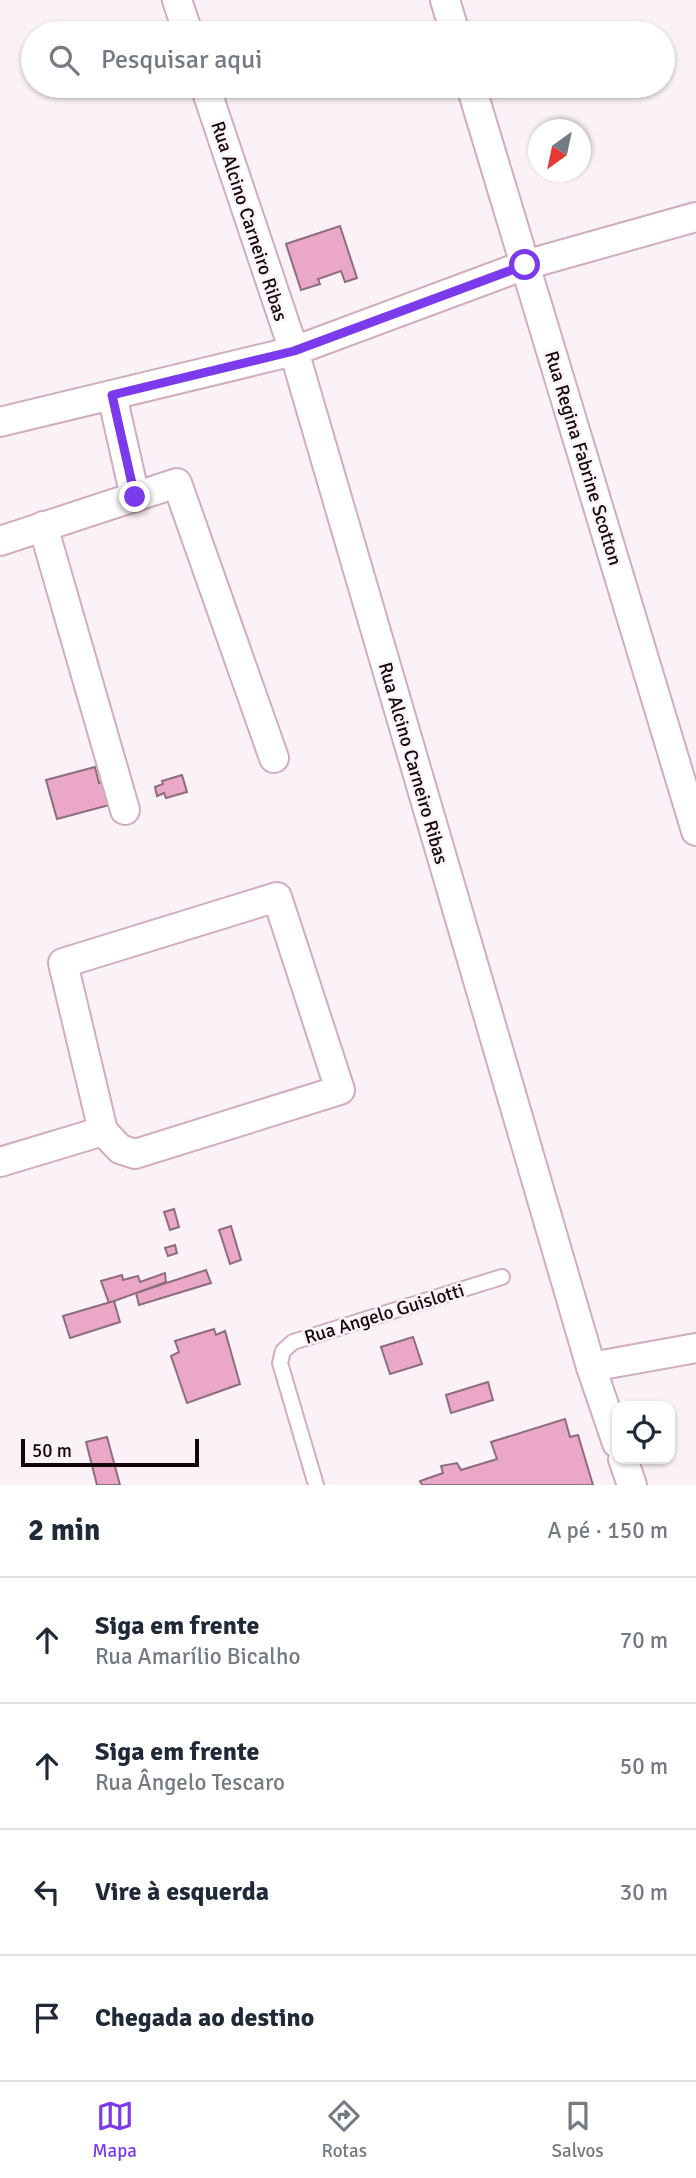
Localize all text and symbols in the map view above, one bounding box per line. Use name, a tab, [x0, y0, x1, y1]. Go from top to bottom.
search box	[21, 21, 675, 98]
icon: search	[45, 41, 83, 79]
text: Pesquisar aqui	[101, 44, 262, 76]
street label: Rua Alcino Carneiro Ribas	[205, 118, 293, 324]
north arrow	[528, 119, 591, 182]
route start	[509, 249, 540, 280]
street label: Rua Regina Fabrine Scotton	[539, 348, 627, 568]
route end	[119, 481, 150, 512]
street label: Rua Alcino Carneiro Ribas	[373, 660, 453, 867]
street label: Rua Angelo Guislotti	[301, 1278, 467, 1350]
map controls	[612, 1401, 675, 1464]
button: locate	[612, 1401, 675, 1464]
scale bar	[21, 1436, 200, 1468]
text: 50 m	[32, 1439, 72, 1463]
text: 2 min	[28, 1512, 100, 1549]
text: A pé · 150 m	[547, 1516, 668, 1545]
text: Siga em frente	[95, 1610, 259, 1642]
icon: ahead	[28, 1621, 66, 1659]
text: 70 m	[620, 1626, 668, 1655]
text: Rua Amarílio Bicalho	[95, 1642, 301, 1671]
text: Siga em frente	[95, 1736, 259, 1768]
icon: ahead	[28, 1747, 66, 1785]
text: 50 m	[620, 1752, 668, 1781]
text: Rua Ângelo Tescaro	[95, 1768, 285, 1797]
icon: left	[28, 1873, 66, 1911]
text: Vire à esquerda	[95, 1876, 269, 1908]
text: 30 m	[620, 1878, 668, 1907]
icon: arrive	[28, 1999, 66, 2037]
text: Chegada ao destino	[95, 2002, 314, 2034]
tab: Mapa	[92, 2097, 137, 2163]
tab: Rotas	[322, 2097, 367, 2163]
tab: Salvos	[552, 2097, 604, 2163]

